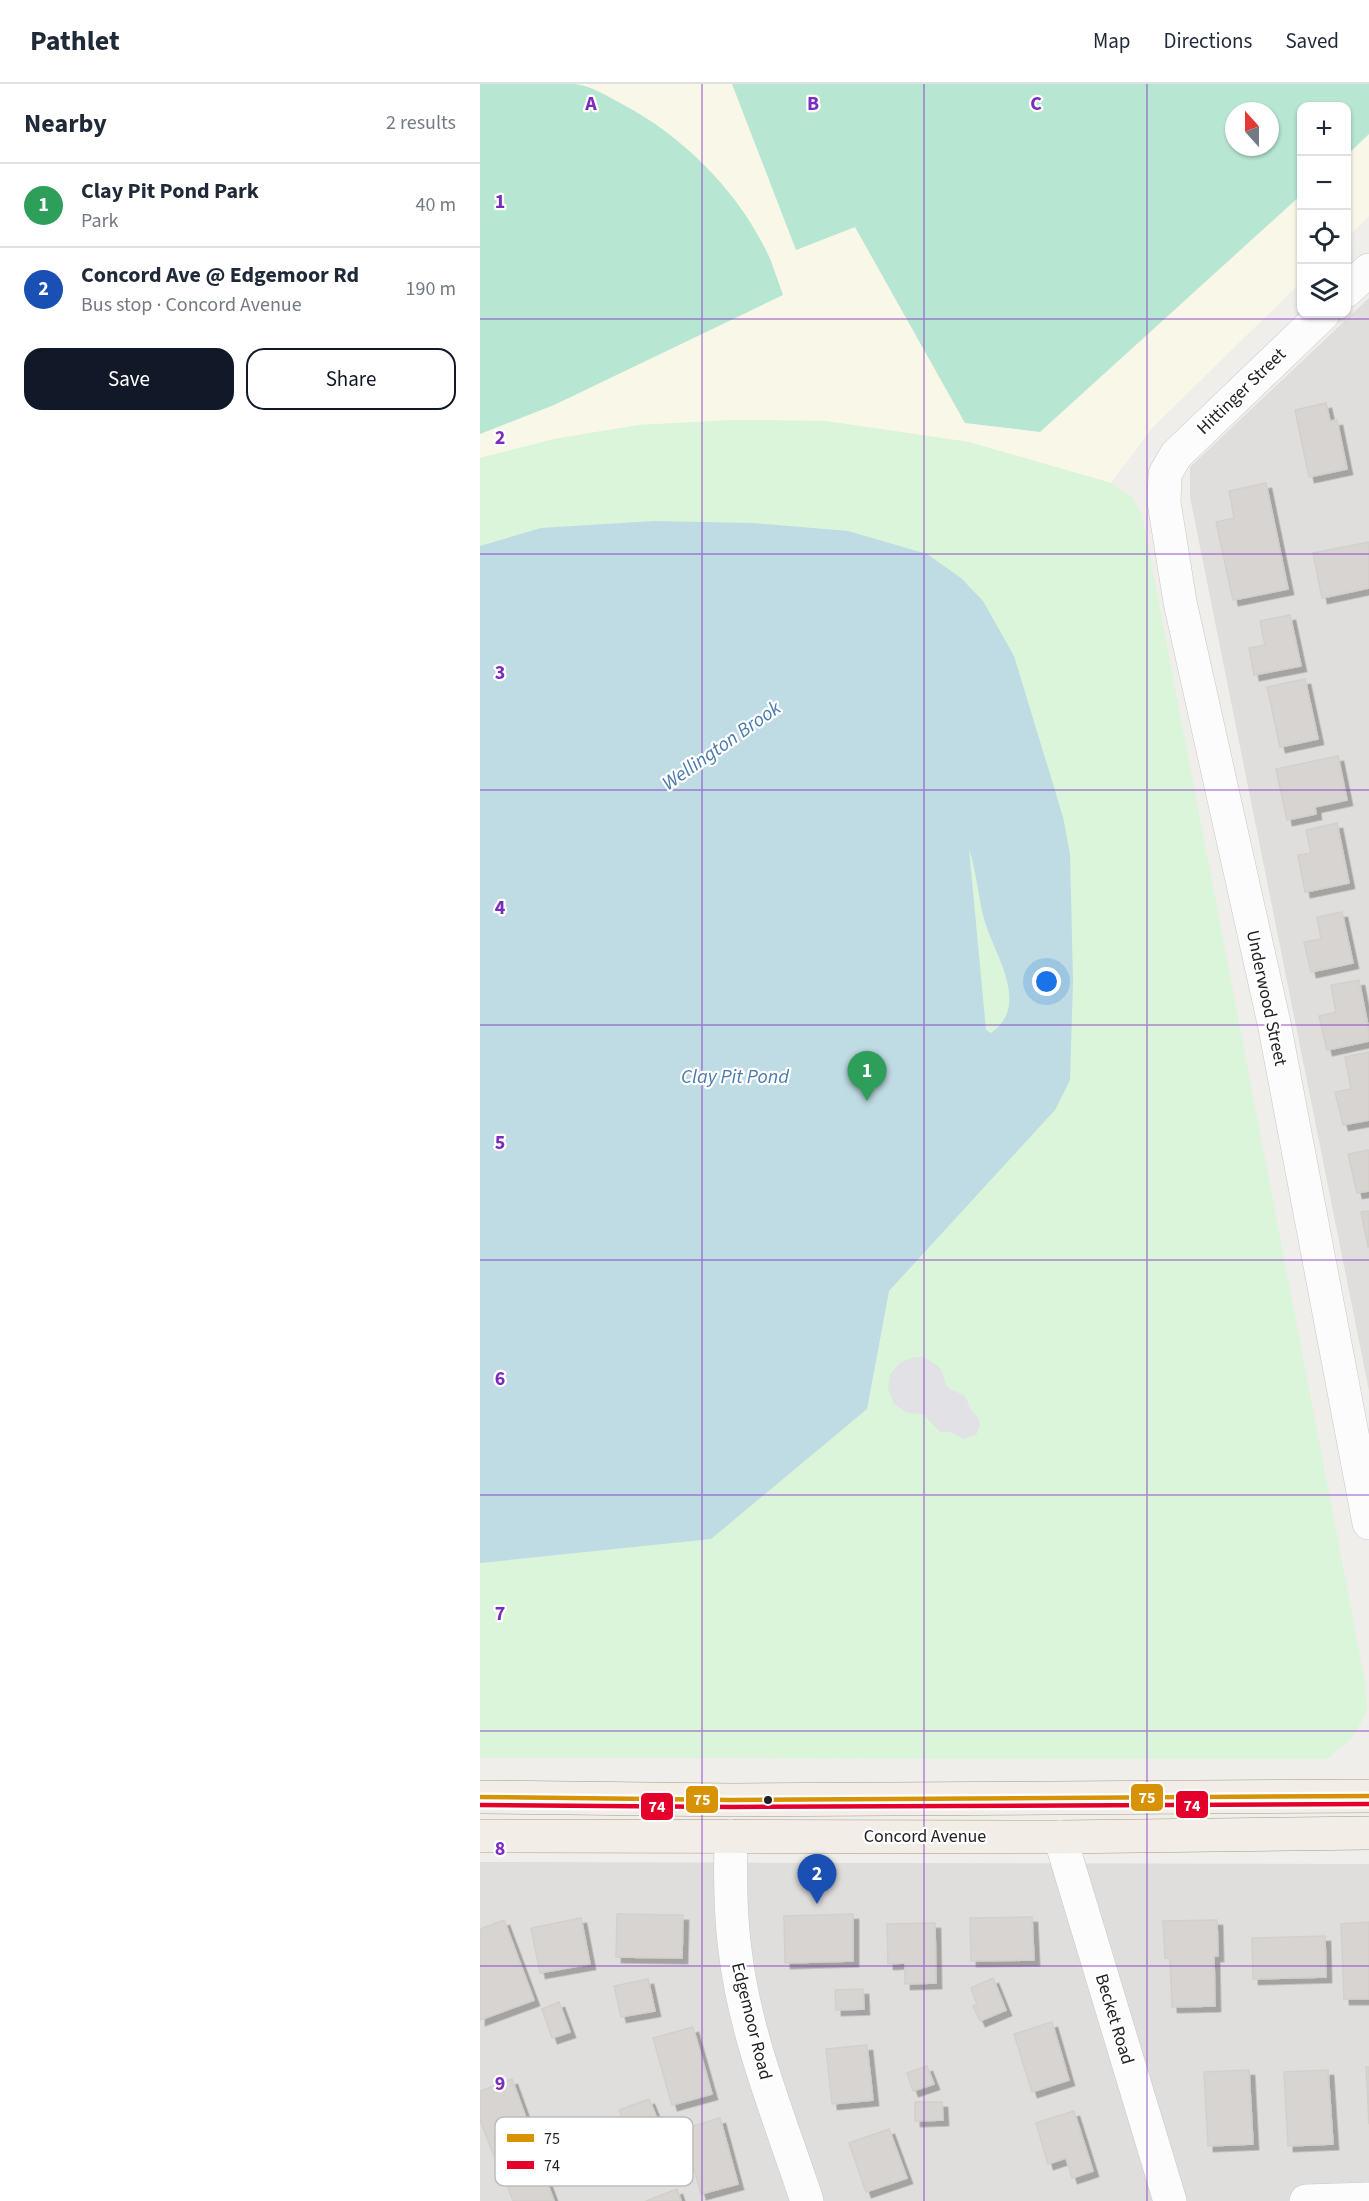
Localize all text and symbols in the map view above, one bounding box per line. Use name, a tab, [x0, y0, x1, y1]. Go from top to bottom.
text: Pathlet	[30, 21, 120, 61]
text: Map	[1093, 26, 1131, 56]
text: Directions	[1164, 26, 1252, 56]
text: Saved	[1285, 26, 1339, 56]
text: A	[584, 90, 597, 118]
text: B	[807, 90, 819, 118]
text: C	[1030, 90, 1042, 118]
north arrow	[1225, 102, 1279, 156]
map controls	[1297, 102, 1351, 318]
button: +	[1297, 102, 1351, 156]
text: Nearby	[24, 105, 107, 142]
text: 2 results	[386, 109, 456, 137]
button: −	[1297, 156, 1351, 210]
text: Clay Pit Pond Park	[81, 175, 259, 207]
text: 1	[495, 188, 505, 216]
text: 1	[38, 191, 49, 219]
text: 40 m	[416, 191, 456, 219]
text: Park	[81, 207, 118, 235]
button: locate	[1297, 210, 1351, 264]
text: Concord Ave @ Edgemoor Rd	[81, 259, 359, 291]
button: layers	[1297, 264, 1351, 318]
text: 2	[38, 275, 49, 303]
text: 190 m	[406, 275, 456, 303]
text: Bus stop · Concord Avenue	[81, 291, 302, 319]
street label: Hittinger Street	[1191, 342, 1291, 440]
button: Save	[24, 348, 234, 410]
button: Share	[246, 348, 456, 410]
text: 2	[495, 424, 505, 452]
text: 3	[495, 659, 505, 687]
water label: Wellington Brook	[656, 694, 787, 797]
text: 4	[495, 894, 506, 922]
street label: Underwood Street	[1240, 928, 1293, 1068]
your location	[1032, 967, 1061, 996]
pin: 1	[848, 1052, 886, 1101]
water label: Clay Pit Pond	[681, 1063, 790, 1091]
text: 5	[495, 1129, 505, 1157]
text: 6	[495, 1365, 505, 1393]
text: 7	[495, 1600, 505, 1628]
line badge: 75	[1130, 1783, 1164, 1812]
line badge: 75	[685, 1785, 719, 1814]
text: 75	[1139, 1787, 1155, 1809]
text: 75	[694, 1789, 710, 1811]
line badge: 74	[1175, 1790, 1209, 1819]
line badge: 74	[640, 1792, 674, 1821]
unlabelled marker	[762, 1794, 774, 1806]
text: 74	[1184, 1795, 1201, 1817]
text: 74	[649, 1796, 666, 1818]
street label: Concord Avenue	[864, 1824, 986, 1849]
text: 8	[495, 1835, 505, 1863]
pin: 2	[798, 1854, 836, 1904]
street label: Edgemoor Road	[725, 1960, 778, 2082]
street label: Becket Road	[1089, 1971, 1140, 2067]
text: 9	[495, 2070, 505, 2098]
legend	[495, 2117, 693, 2186]
text: 75	[544, 2128, 560, 2150]
text: 74	[544, 2155, 560, 2177]

